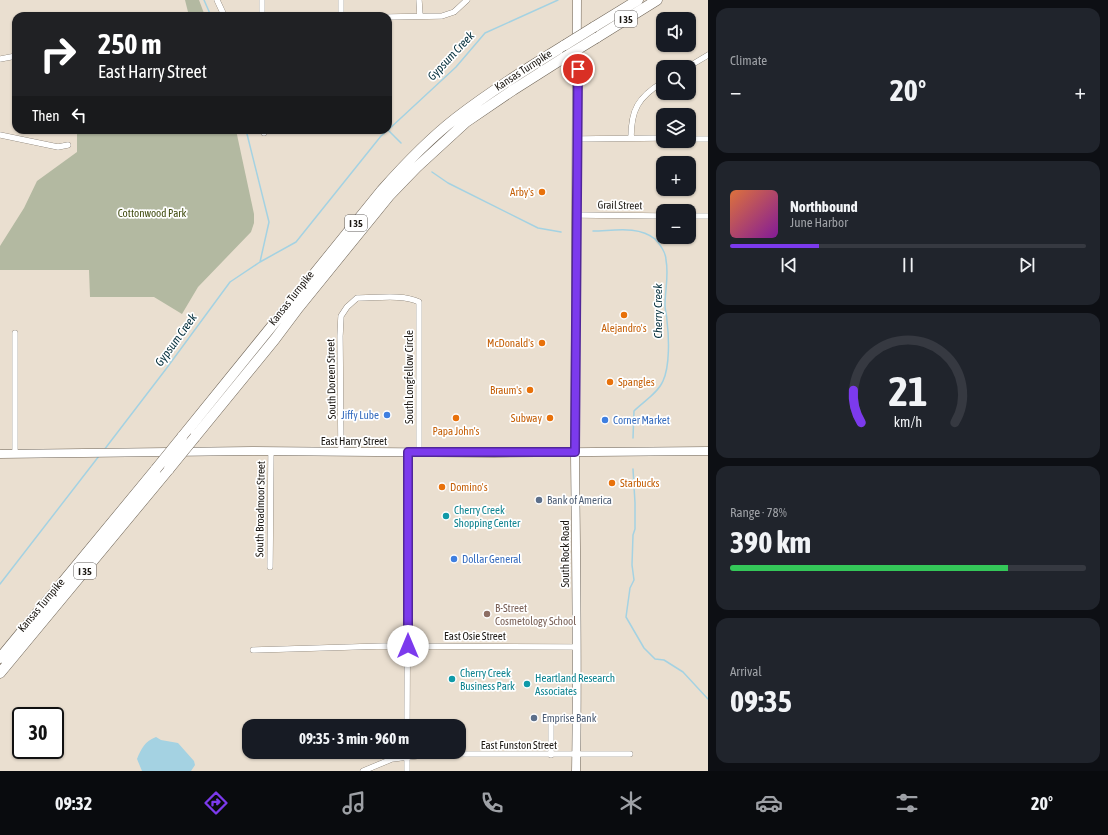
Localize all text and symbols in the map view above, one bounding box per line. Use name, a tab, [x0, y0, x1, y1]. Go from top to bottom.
road number: I 35	[615, 11, 637, 27]
map controls	[656, 12, 696, 244]
button: sound	[656, 12, 696, 52]
icon: right	[32, 28, 84, 80]
text: 250 m	[98, 28, 161, 60]
water label: Gypsum Creek	[425, 28, 478, 83]
street label: Kansas Turnpike	[492, 47, 554, 93]
pin	[561, 52, 595, 86]
text: Climate	[730, 53, 767, 68]
icon: arrive	[567, 58, 589, 80]
button: search	[656, 60, 696, 100]
text: East Harry Street	[98, 61, 207, 82]
text: 20°	[890, 73, 926, 107]
text: −	[730, 78, 741, 104]
text: +	[1075, 78, 1086, 104]
icon: left	[68, 104, 90, 126]
text: Then	[32, 107, 60, 124]
button: layers	[656, 108, 696, 148]
button: +	[656, 156, 696, 196]
place label: Arby's	[510, 186, 534, 198]
marker: Arby's	[537, 187, 547, 197]
text: Northbound	[790, 198, 858, 215]
street label: Grail Street	[597, 199, 643, 211]
button: −	[656, 204, 696, 244]
park label: Cottonwood Park	[118, 207, 187, 219]
road number: I 35	[345, 215, 367, 231]
text: June Harbor	[790, 215, 848, 230]
icon: previous	[778, 254, 800, 276]
icon: pause	[897, 254, 919, 276]
icon: next	[1016, 254, 1038, 276]
street label: Kansas Turnpike	[266, 268, 316, 328]
water label: Cherry Creek	[651, 283, 665, 338]
water label: Gypsum Creek	[152, 310, 200, 369]
marker: Alejandro's	[619, 310, 629, 320]
place label: Alejandro's	[601, 322, 647, 334]
street label: South Longfellow Circle	[403, 330, 415, 424]
place label: McDonald's	[487, 337, 534, 349]
marker: McDonald's	[537, 338, 547, 348]
street label: South Doreen Street	[324, 339, 338, 419]
text: 21	[888, 367, 928, 415]
place label: Spangles	[618, 376, 655, 388]
marker: Spangles	[605, 377, 615, 387]
place label: Braum's	[490, 384, 522, 396]
marker: Braum's	[525, 385, 535, 395]
place label: Jiffy Lube	[341, 409, 379, 421]
marker: Jiffy Lube	[382, 410, 392, 420]
place label: Subway	[511, 412, 542, 424]
marker: Papa John's	[451, 413, 461, 423]
marker: Subway	[545, 413, 555, 423]
place label: Corner Market	[613, 414, 670, 426]
text: km/h	[894, 414, 922, 430]
marker: Corner Market	[600, 415, 610, 425]
place label: Papa John's	[433, 425, 480, 437]
street label: East Harry Street	[321, 435, 387, 447]
street label: South Broadmoor Street	[253, 461, 267, 557]
place label: Starbucks	[620, 477, 660, 489]
marker: Starbucks	[607, 478, 617, 488]
place label: Domino's	[450, 481, 488, 493]
marker: Domino's	[437, 482, 447, 492]
place label: Bank of America	[547, 494, 612, 506]
marker: Bank of America	[534, 495, 544, 505]
place label: Cherry Creek Shopping Center	[454, 504, 521, 529]
text: Range · 78%	[730, 505, 787, 520]
marker: Cherry Creek Shopping Center	[441, 511, 451, 521]
street label: South Rock Road	[559, 520, 571, 588]
text: 390 km	[730, 525, 811, 559]
place label: Dollar General	[462, 553, 521, 565]
marker: Dollar General	[449, 554, 459, 564]
road number: I 35	[74, 563, 96, 579]
street label: Kansas Turnpike	[15, 576, 67, 634]
place label: B-Street Cosmetology School	[495, 602, 576, 627]
marker: B-Street Cosmetology School	[482, 609, 492, 619]
position arrow	[387, 625, 429, 667]
street label: East Osie Street	[444, 630, 506, 642]
text: Arrival	[730, 664, 762, 679]
place label: Cherry Creek Business Park	[460, 667, 515, 692]
place label: Heartland Research Associates	[535, 672, 615, 697]
marker: Cherry Creek Business Park	[447, 674, 457, 684]
marker: Heartland Research Associates	[522, 679, 532, 689]
text: 09:35	[730, 684, 792, 718]
speed limit sign: 30	[12, 707, 64, 759]
place label: Emprise Bank	[542, 712, 597, 724]
marker: Emprise Bank	[529, 713, 539, 723]
text: 09:35 · 3 min · 960 m	[299, 730, 409, 747]
street label: East Funston Street	[481, 739, 557, 751]
icon: directions	[202, 789, 230, 817]
icon: music	[340, 789, 368, 817]
icon: phone	[478, 789, 506, 817]
icon: climate	[617, 789, 645, 817]
icon: car	[755, 789, 783, 817]
icon: filters	[893, 789, 921, 817]
text: 09:32	[55, 793, 92, 814]
text: 20°	[1031, 793, 1053, 814]

